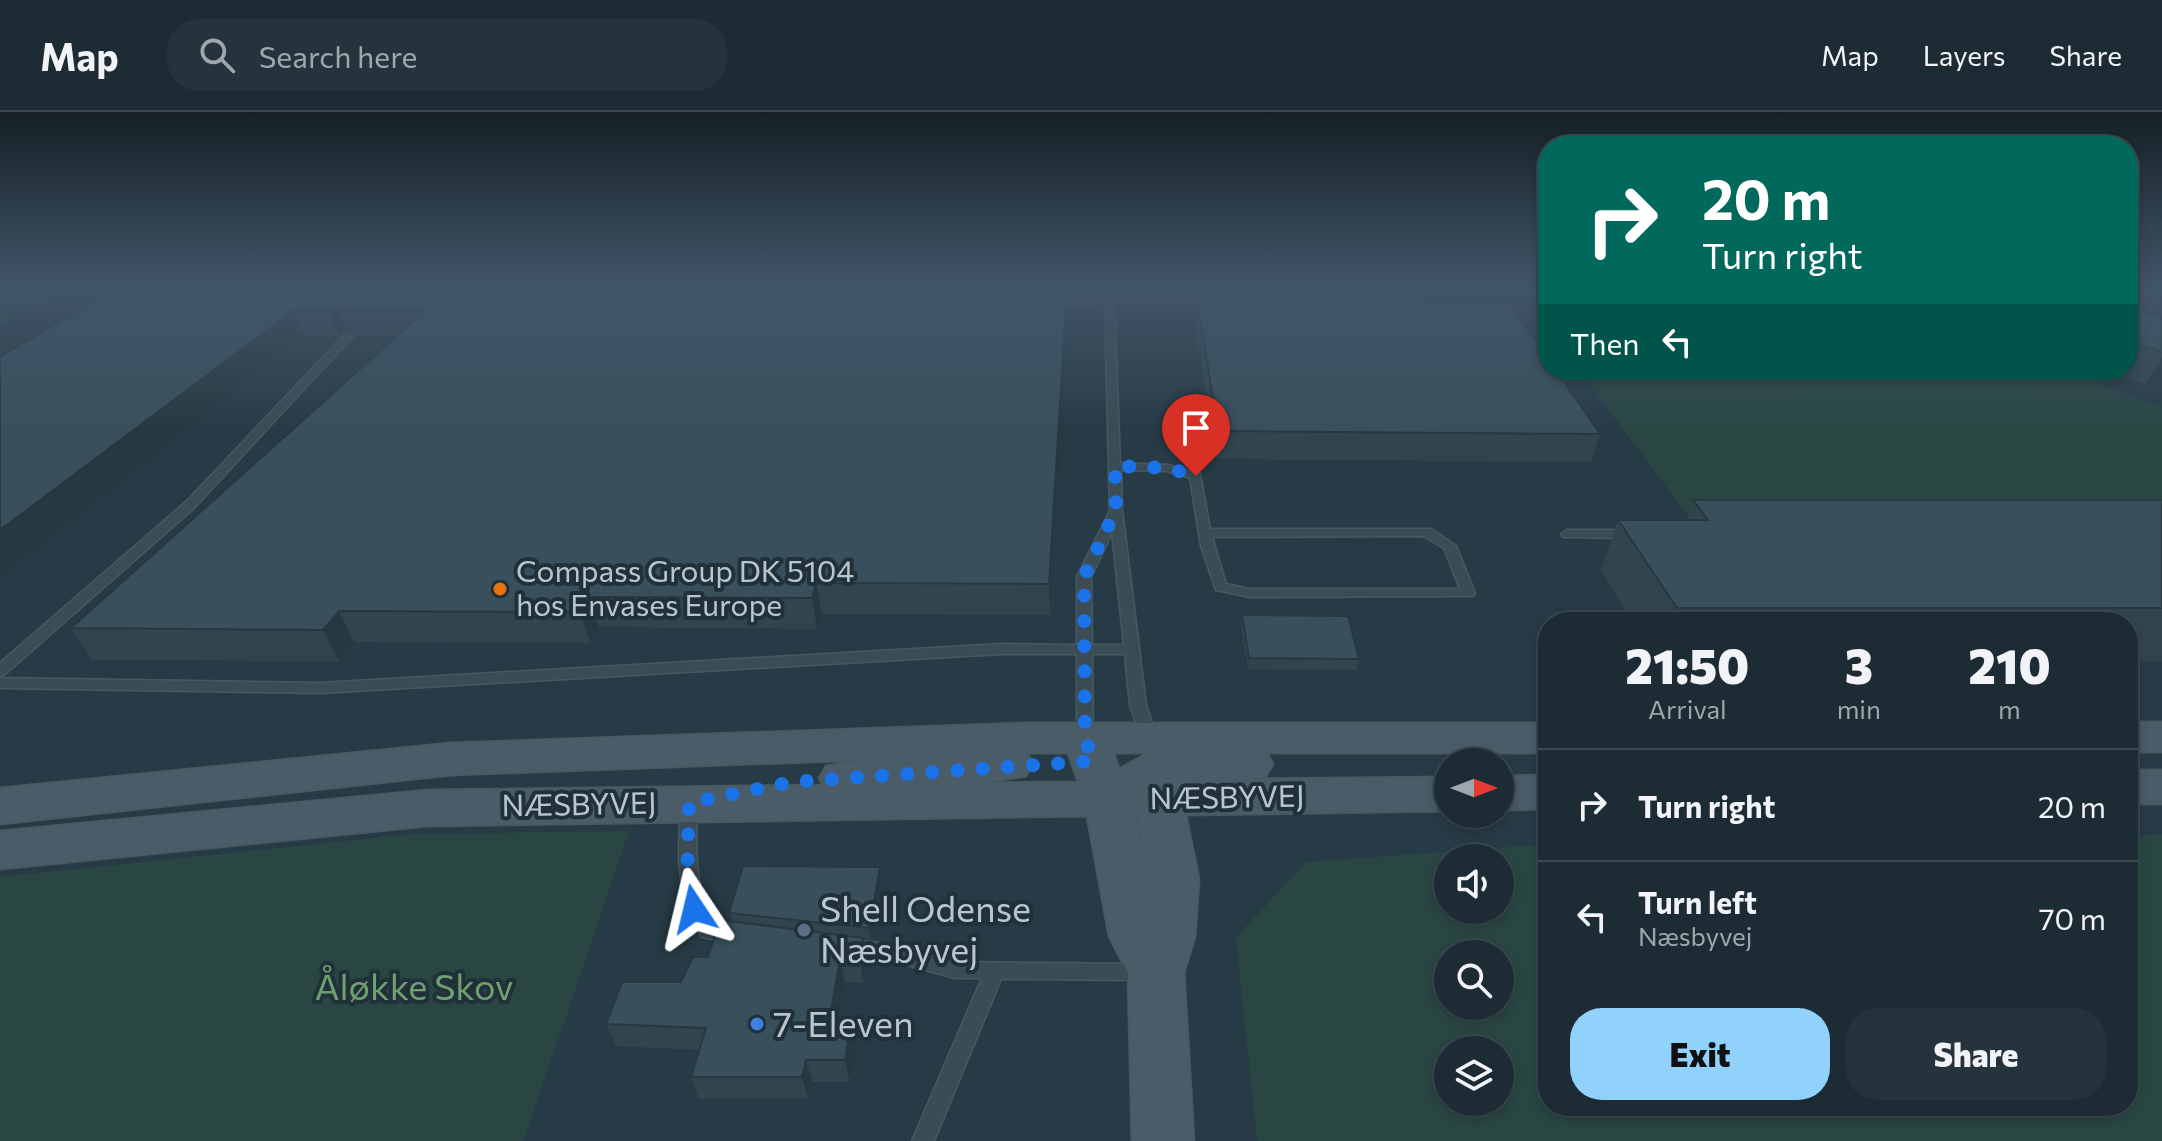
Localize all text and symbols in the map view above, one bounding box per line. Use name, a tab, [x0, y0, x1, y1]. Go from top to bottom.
search box	[167, 19, 727, 91]
text: Map	[40, 32, 119, 79]
icon: search	[195, 33, 239, 77]
text: Search here	[259, 37, 417, 74]
text: Map	[1821, 38, 1879, 72]
text: Layers	[1923, 38, 2005, 72]
text: Share	[2049, 38, 2122, 72]
text: 20 m	[1702, 163, 1830, 232]
icon: right	[1570, 168, 1674, 272]
text: Turn right	[1702, 232, 1863, 276]
icon: left	[1655, 320, 1699, 364]
text: Then	[1570, 324, 1639, 361]
pin	[1162, 394, 1230, 476]
icon: arrive	[1174, 406, 1218, 450]
place label: Compass Group DK 5104 hos Envases Europe	[516, 551, 854, 622]
marker: Compass Group DK 5104 hos Envases Europe	[491, 580, 509, 598]
text: 21:50	[1625, 635, 1749, 694]
text: 3	[1845, 635, 1873, 694]
text: 210	[1968, 635, 2051, 694]
text: Arrival	[1648, 693, 1727, 724]
text: min	[1837, 693, 1881, 724]
text: m	[1998, 693, 2021, 724]
north arrow	[1434, 748, 1514, 828]
map controls	[1434, 748, 1514, 1116]
street label: NÆSBYVEJ	[1149, 776, 1305, 815]
street label: NÆSBYVEJ	[501, 783, 657, 822]
icon: right	[1570, 783, 1614, 827]
text: Turn right	[1638, 787, 1775, 824]
text: 20 m	[2038, 787, 2106, 824]
button: sound	[1434, 844, 1514, 924]
position arrow	[652, 867, 736, 951]
text: Turn left	[1638, 883, 1757, 920]
place label: Shell Odense Næsbyvej	[820, 885, 1031, 970]
icon: left	[1570, 895, 1614, 939]
text: 70 m	[2039, 899, 2106, 936]
text: Næsbyvej	[1638, 920, 1752, 951]
marker: Shell Odense Næsbyvej	[795, 921, 813, 939]
button: search	[1434, 940, 1514, 1020]
park label: Åløkke Skov	[315, 963, 513, 1007]
place label: 7-Eleven	[773, 1000, 914, 1044]
button: Exit	[1570, 1008, 1830, 1100]
button: Share	[1846, 1008, 2106, 1100]
marker: 7-Eleven	[748, 1015, 766, 1033]
button: layers	[1434, 1036, 1514, 1116]

